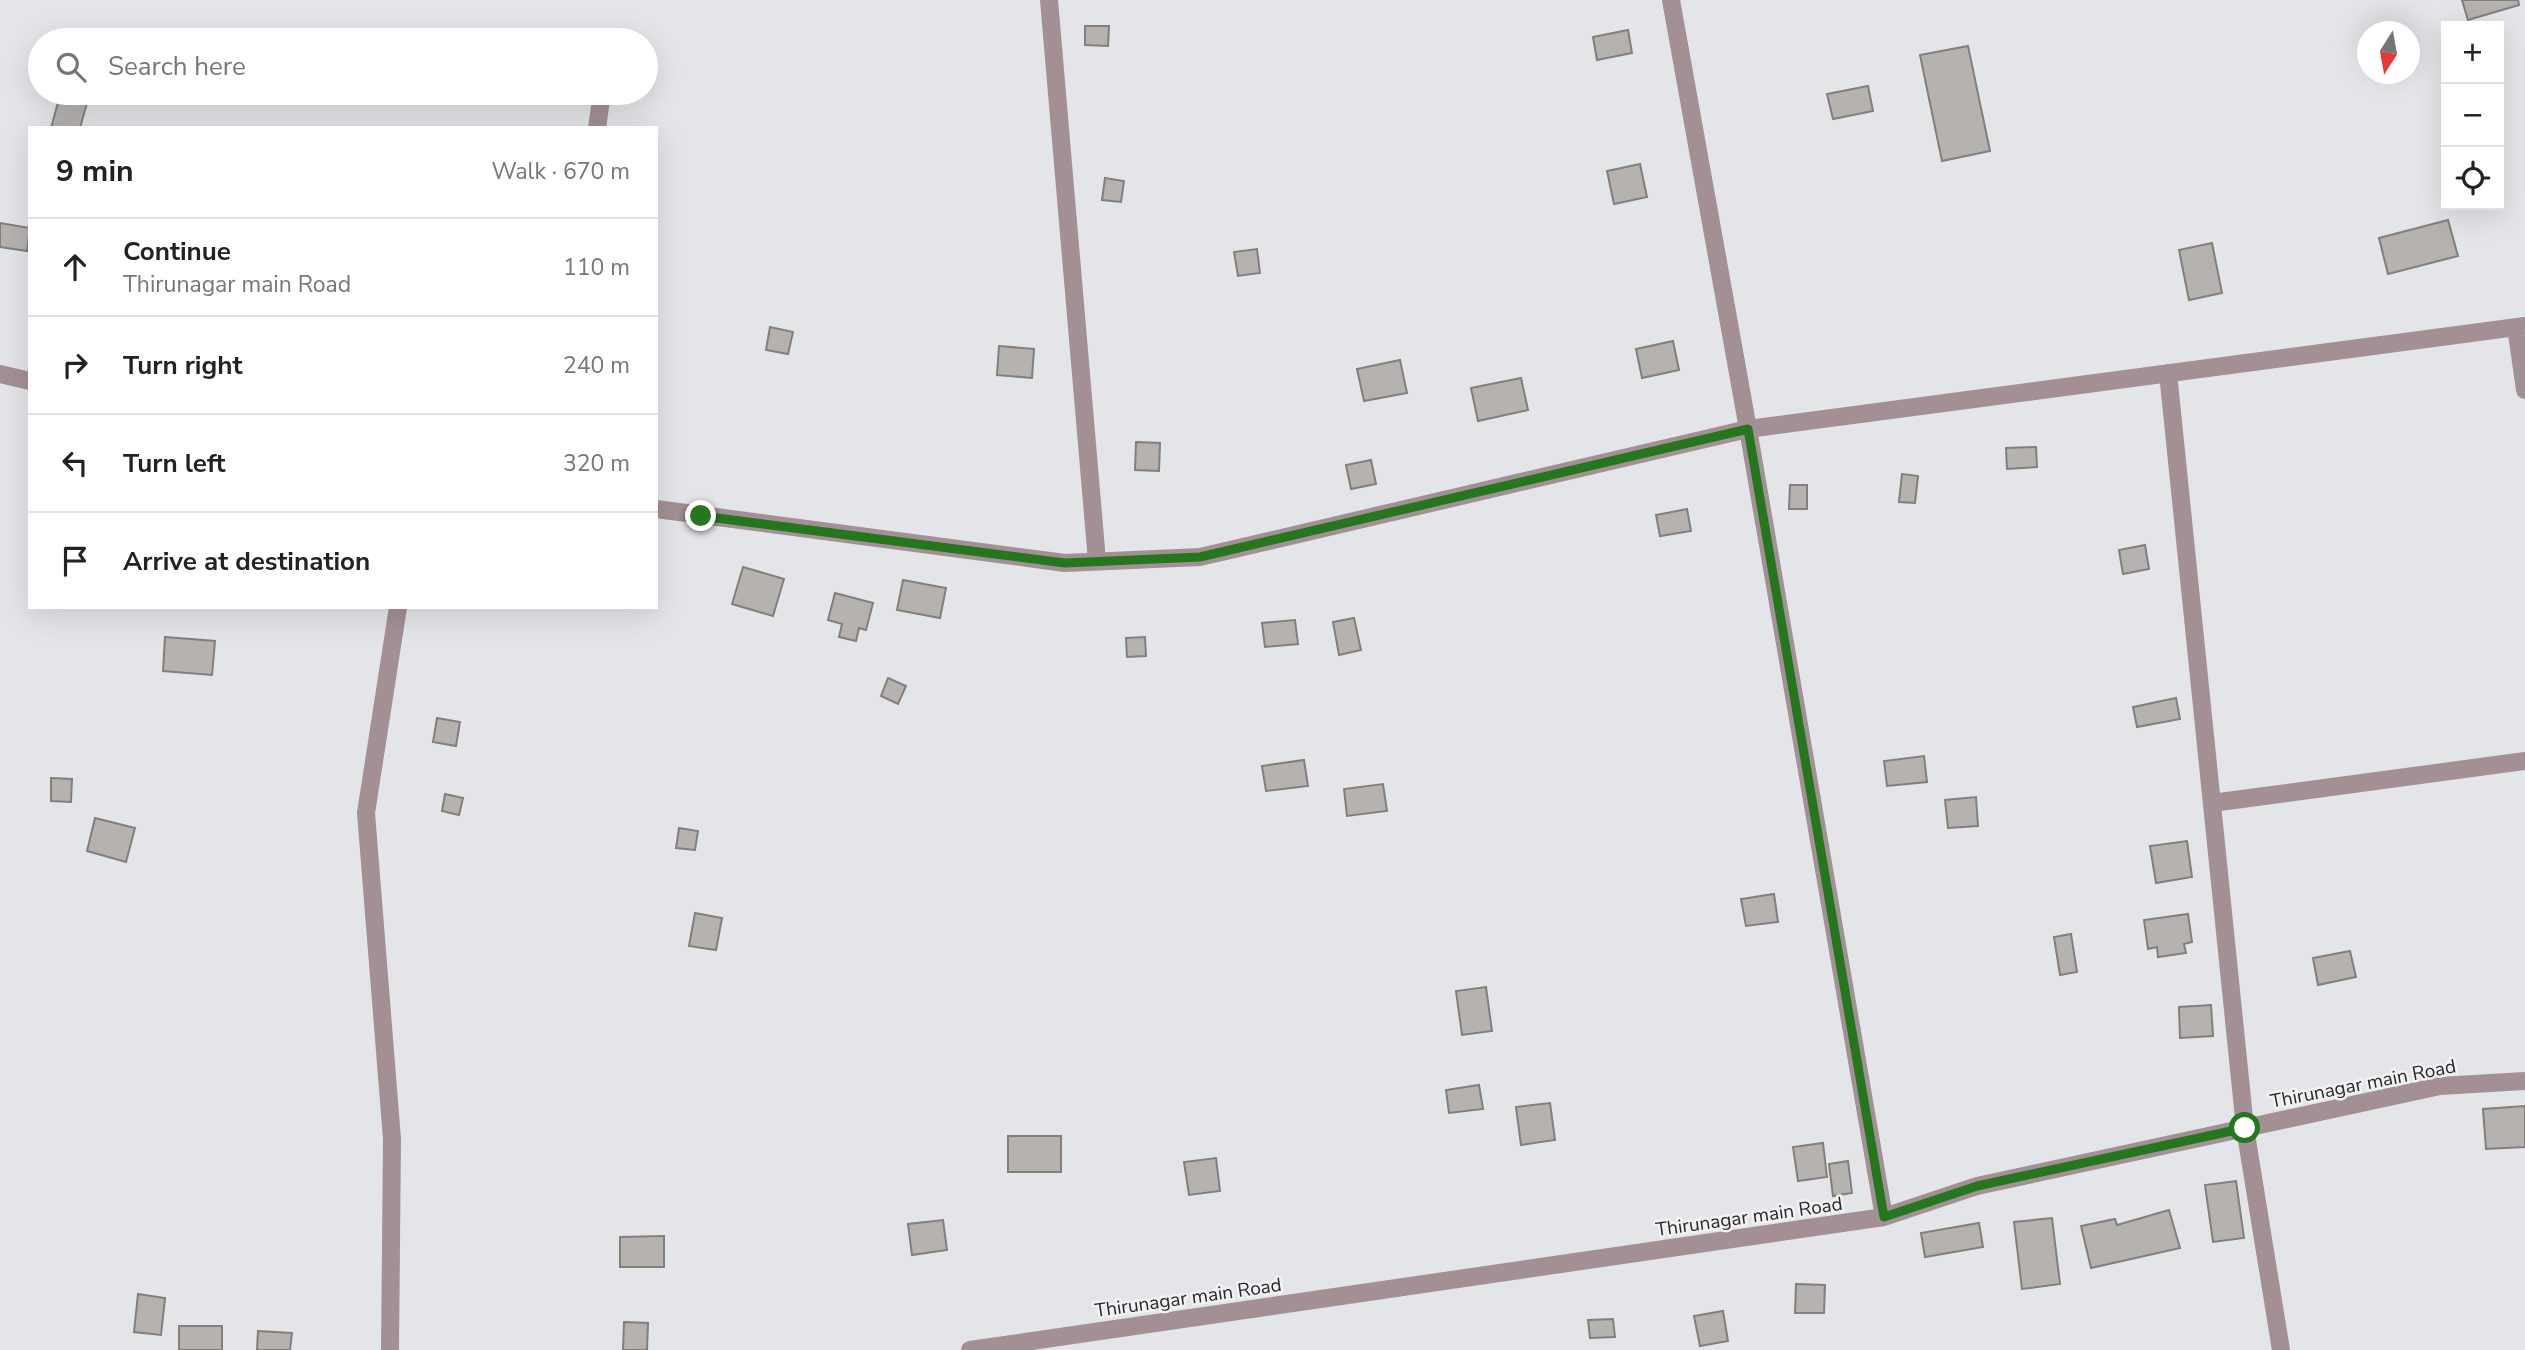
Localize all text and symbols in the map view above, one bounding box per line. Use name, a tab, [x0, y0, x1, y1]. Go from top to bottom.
north arrow	[2357, 21, 2420, 84]
map controls	[2441, 21, 2504, 210]
button: +	[2441, 21, 2504, 84]
search box	[28, 28, 658, 105]
icon: search	[52, 48, 90, 86]
text: Search here	[108, 49, 246, 84]
button: −	[2441, 84, 2504, 147]
button: locate	[2441, 147, 2504, 210]
text: 9 min	[56, 151, 134, 192]
text: Walk · 670 m	[491, 156, 630, 187]
text: Continue	[123, 234, 231, 269]
icon: ahead	[56, 248, 94, 286]
text: 110 m	[563, 252, 630, 283]
text: Thirunagar main Road	[123, 269, 351, 300]
icon: right	[56, 346, 94, 384]
text: Turn right	[123, 348, 242, 383]
text: 240 m	[563, 350, 630, 381]
icon: left	[56, 444, 94, 482]
text: Turn left	[123, 446, 226, 481]
text: 320 m	[563, 448, 630, 479]
route end	[685, 500, 716, 531]
icon: arrive	[56, 542, 94, 580]
text: Arrive at destination	[123, 544, 370, 579]
street label: Thirunagar main Road	[2268, 1053, 2458, 1115]
route start	[2229, 1112, 2260, 1143]
street label: Thirunagar main Road	[1654, 1191, 1844, 1243]
street label: Thirunagar main Road	[1093, 1272, 1283, 1324]

